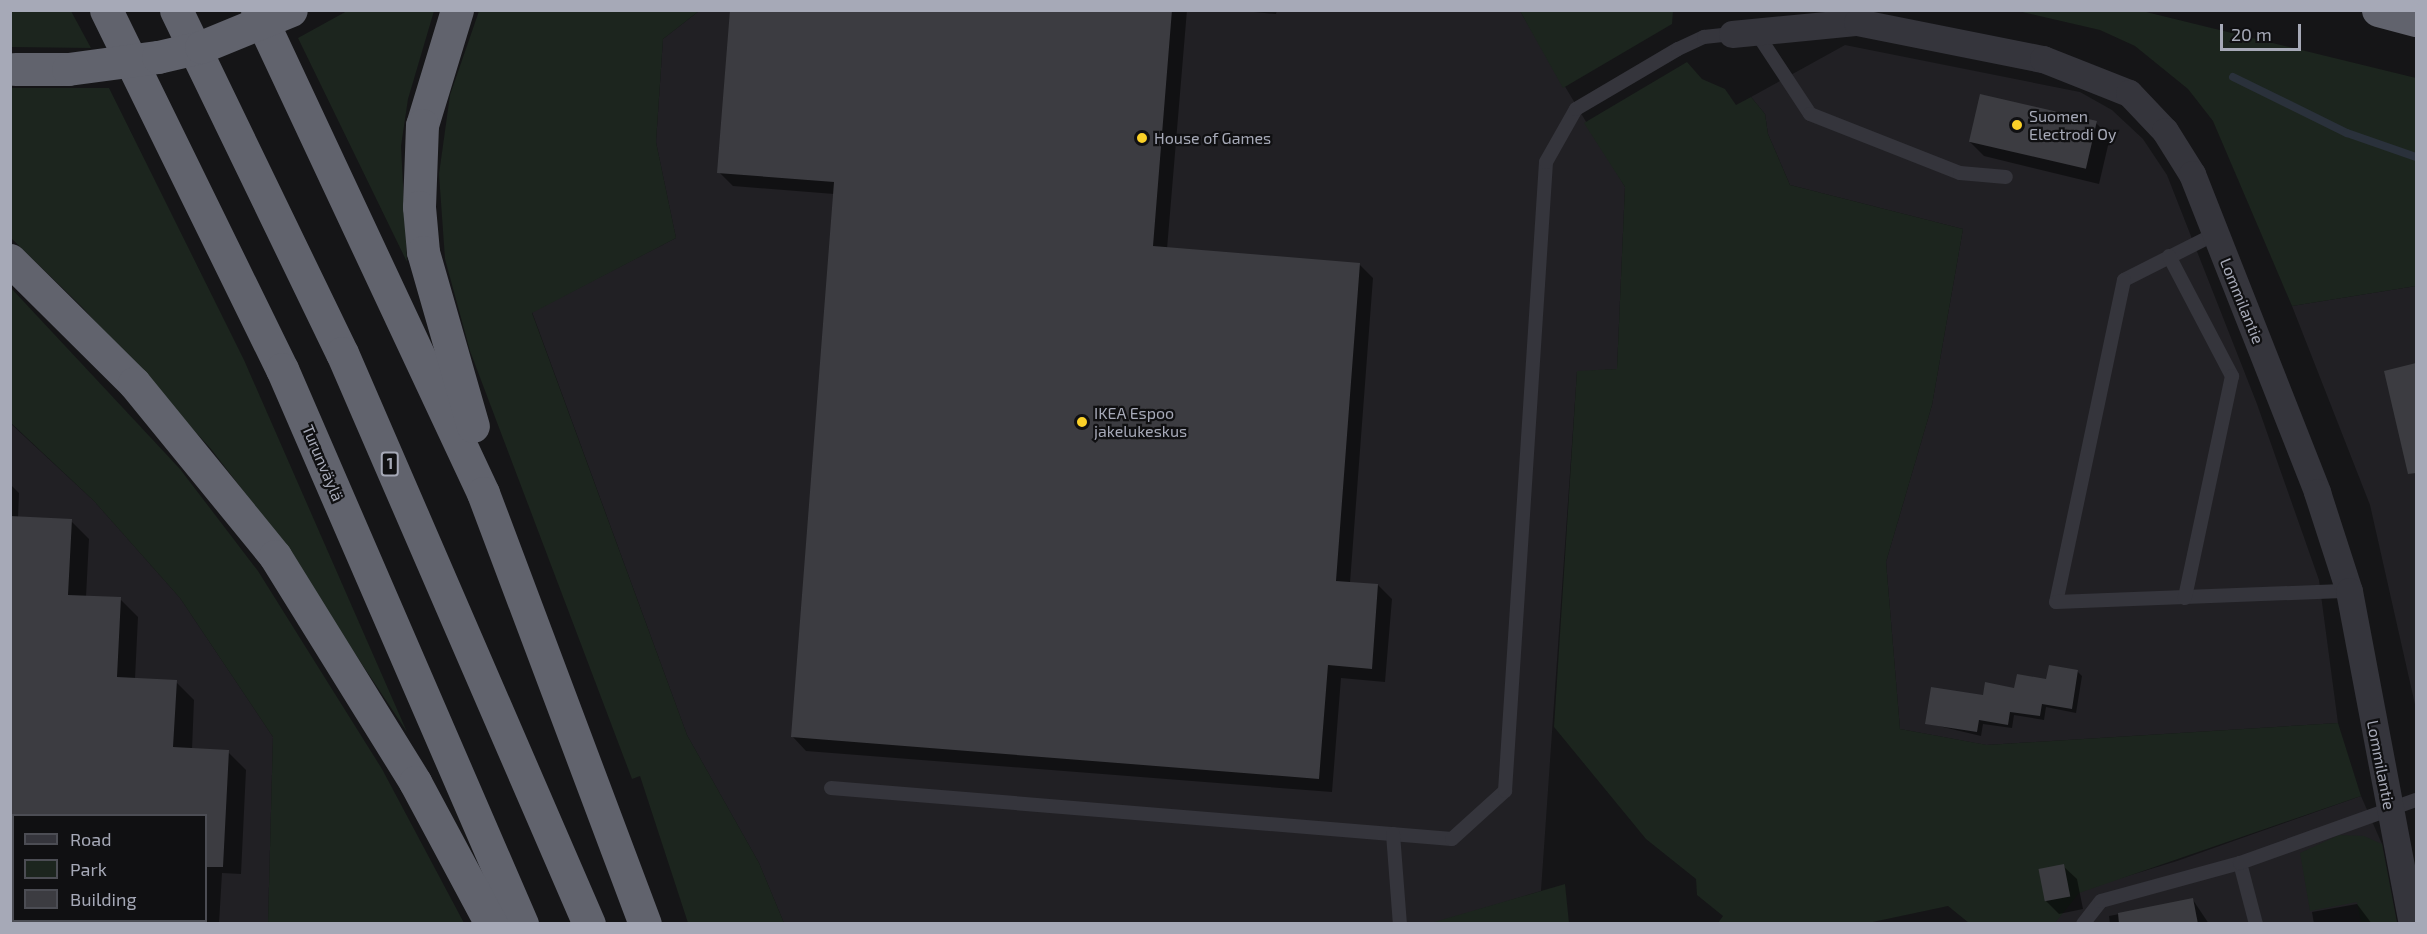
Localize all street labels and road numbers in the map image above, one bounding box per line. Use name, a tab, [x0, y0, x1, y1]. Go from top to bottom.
street label: Lommilantie	[2216, 255, 2268, 347]
street label: Turunväylä	[298, 422, 348, 504]
road number: 1	[380, 452, 400, 476]
street label: Lommilantie	[2363, 719, 2399, 811]

